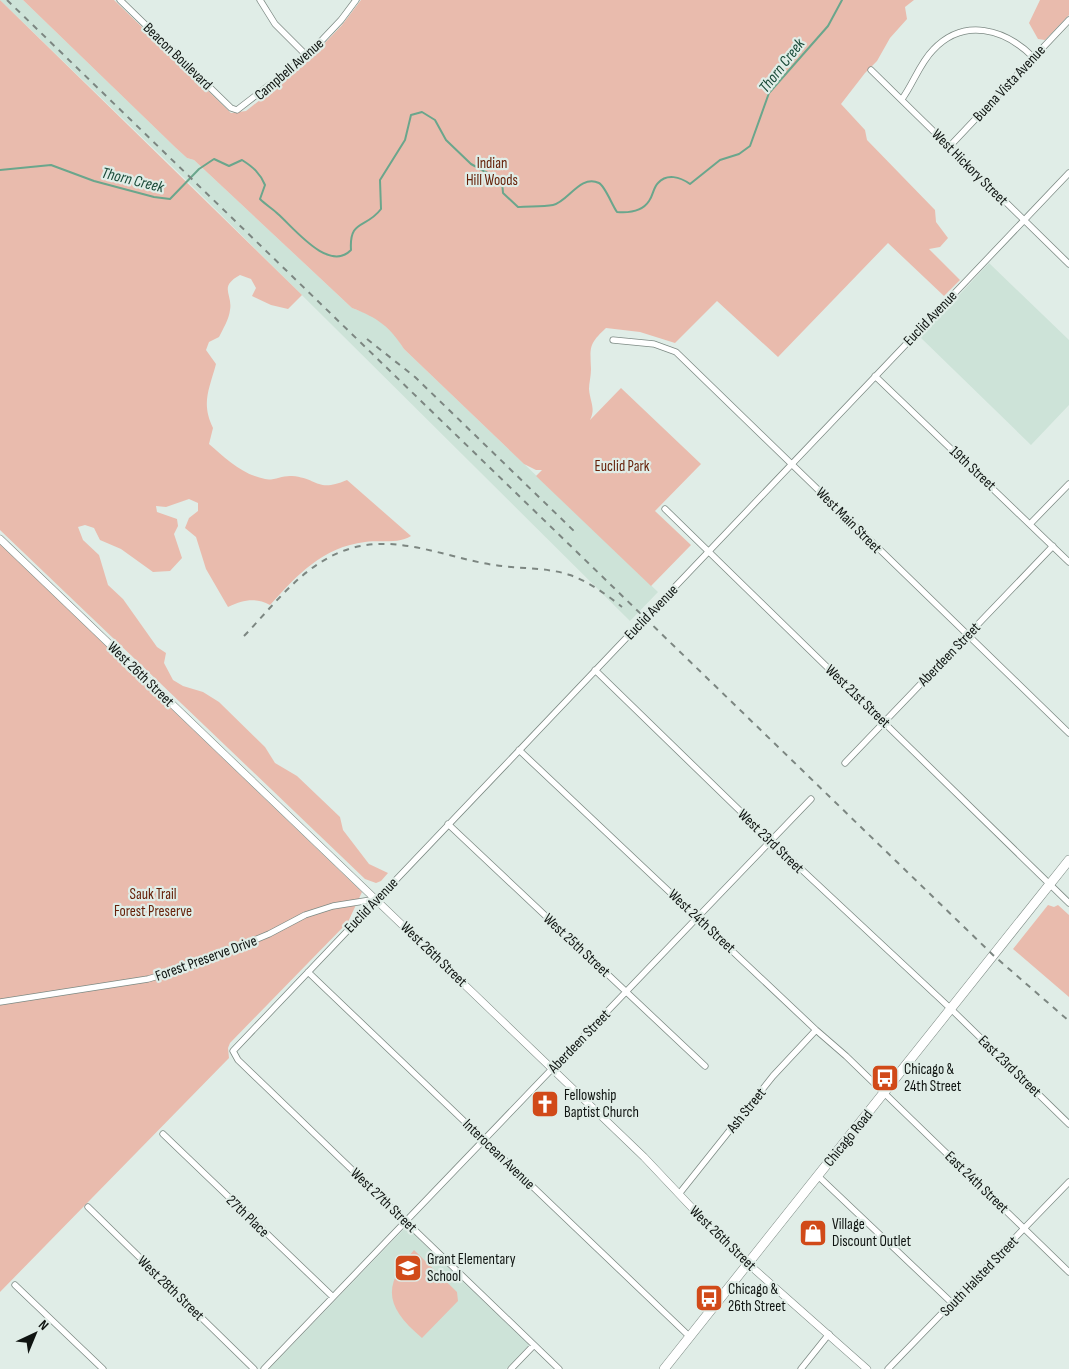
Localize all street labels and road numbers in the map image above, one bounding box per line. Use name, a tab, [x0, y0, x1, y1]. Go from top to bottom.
street label: Beacon Boulevard	[139, 19, 216, 94]
street label: Campbell Avenue	[251, 34, 328, 105]
street label: Buena Vista Avenue	[969, 41, 1050, 126]
street label: West Hickory Street	[927, 125, 1012, 210]
street label: Euclid Avenue	[899, 287, 961, 350]
street label: 19th Street	[945, 442, 1000, 495]
street label: West Main Street	[812, 483, 886, 558]
street label: Euclid Avenue	[620, 581, 682, 644]
street label: Aberdeen Street	[913, 618, 985, 691]
street label: West 26th Street	[103, 638, 178, 711]
street label: West 21st Street	[821, 661, 895, 732]
street label: West 23rd Street	[734, 805, 808, 878]
street label: Euclid Avenue	[340, 874, 402, 937]
street label: West 24th Street	[664, 885, 740, 958]
street label: West 25th Street	[539, 909, 615, 982]
street label: West 26th Street	[396, 918, 471, 991]
street label: Forest Preserve Drive	[153, 931, 260, 986]
street label: Aberdeen Street	[543, 1005, 615, 1078]
street label: East 23rd Street	[974, 1031, 1046, 1102]
street label: Ash Street	[722, 1084, 770, 1137]
street label: Chicago Road	[820, 1106, 877, 1171]
street label: Interocean Avenue	[458, 1115, 539, 1194]
street label: East 24th Street	[941, 1147, 1013, 1218]
street label: West 27th Street	[346, 1164, 421, 1237]
street label: 27th Place	[222, 1191, 273, 1241]
street label: West 26th Street	[685, 1202, 760, 1275]
street label: South Halsted Street	[936, 1232, 1023, 1321]
street label: West 28th Street	[133, 1252, 208, 1325]

